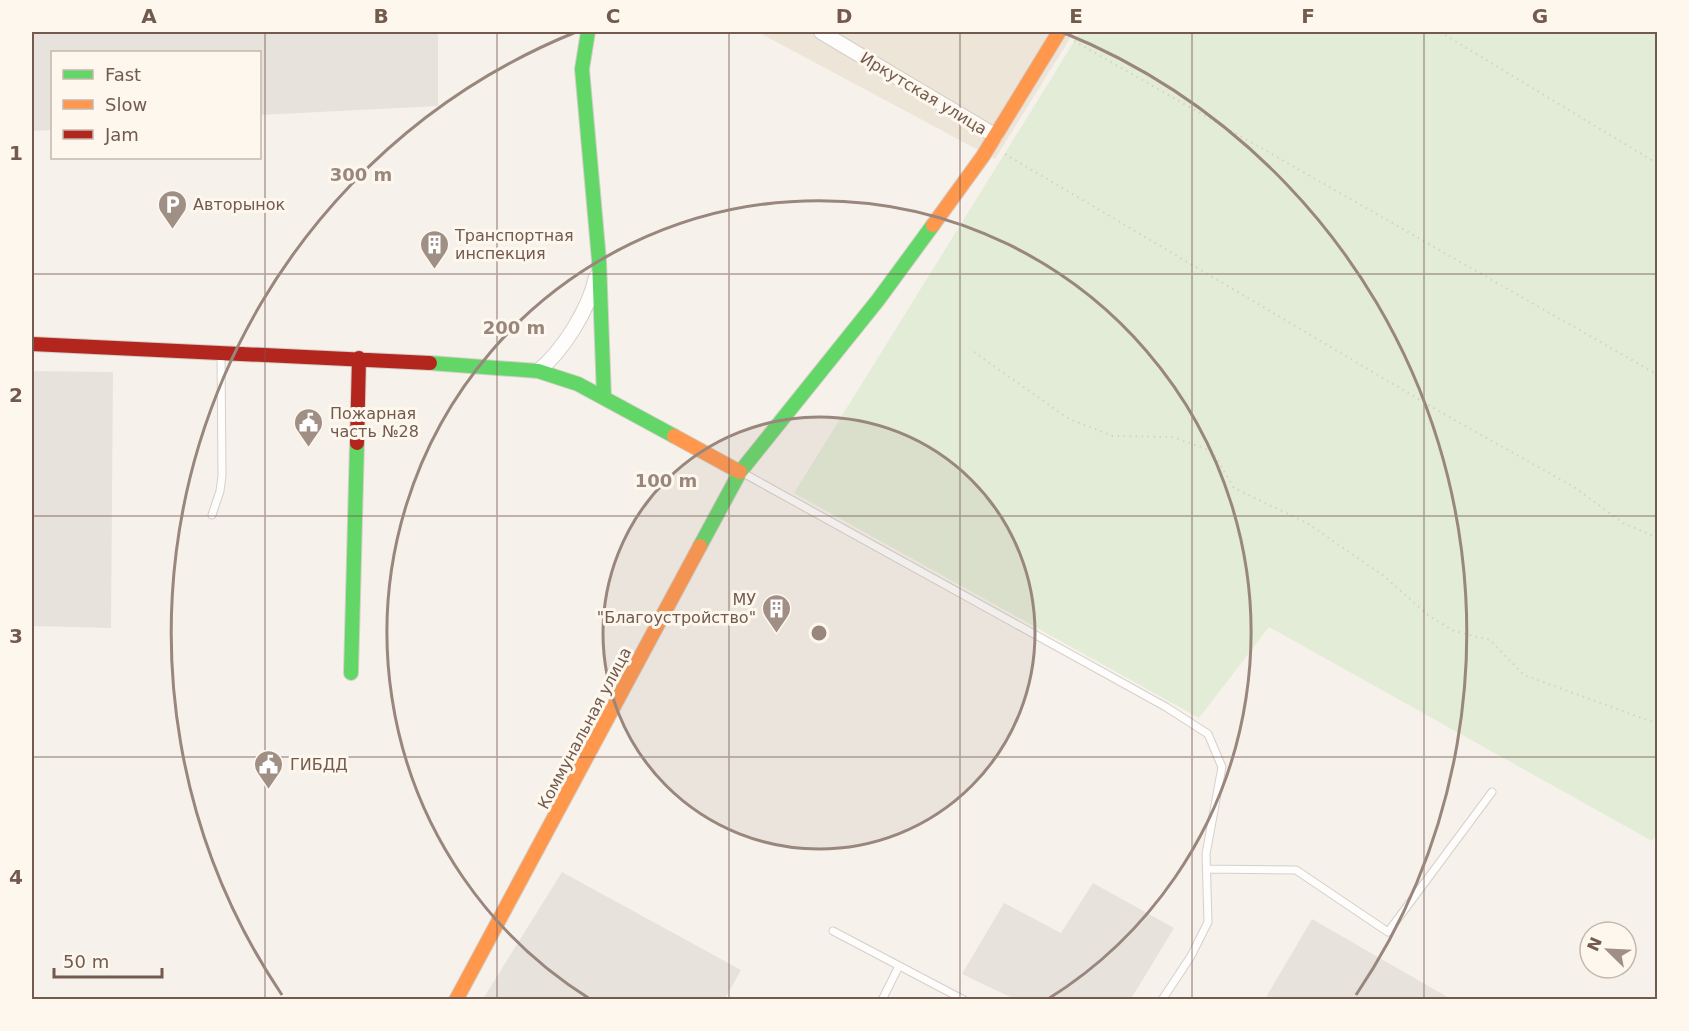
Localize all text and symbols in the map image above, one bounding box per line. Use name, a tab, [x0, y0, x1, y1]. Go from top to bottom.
text: A	[141, 4, 157, 28]
text: B	[373, 4, 389, 28]
text: C	[606, 4, 620, 28]
text: D	[836, 4, 852, 28]
text: E	[1069, 4, 1083, 28]
text: F	[1301, 4, 1315, 28]
text: G	[1532, 4, 1548, 28]
street label: Иркутская улица	[857, 48, 990, 139]
legend	[51, 51, 261, 159]
text: Fast	[105, 64, 141, 85]
text: Slow	[105, 94, 147, 115]
text: Jam	[104, 124, 139, 145]
text: 1	[9, 141, 23, 165]
text: 300 m	[330, 164, 392, 185]
parking icon: Авторынок	[156, 188, 188, 230]
place label: Авторынок	[193, 195, 286, 214]
place label: Транспортная инспекция	[454, 226, 574, 263]
building icon: Транспортная инспекция	[418, 228, 450, 270]
text: 200 m	[483, 317, 545, 338]
text: 2	[9, 383, 23, 407]
place label: Пожарная часть №28	[330, 404, 419, 441]
public building icon: Пожарная часть №28	[293, 406, 325, 448]
text: 100 m	[635, 470, 697, 491]
place label: МУ "Благоустройство"	[597, 590, 756, 627]
building icon: МУ "Благоустройство"	[761, 592, 793, 634]
centre of rings	[809, 623, 829, 643]
text: 3	[9, 624, 23, 648]
street label: Коммунальная улица	[534, 644, 635, 812]
public building icon: ГИБДД	[253, 748, 285, 790]
place label: ГИБДД	[290, 755, 348, 774]
text: 4	[9, 865, 23, 889]
north arrow	[1578, 920, 1638, 980]
text: N	[1583, 934, 1606, 954]
scale bar	[54, 941, 162, 979]
text: 50 m	[63, 951, 109, 972]

